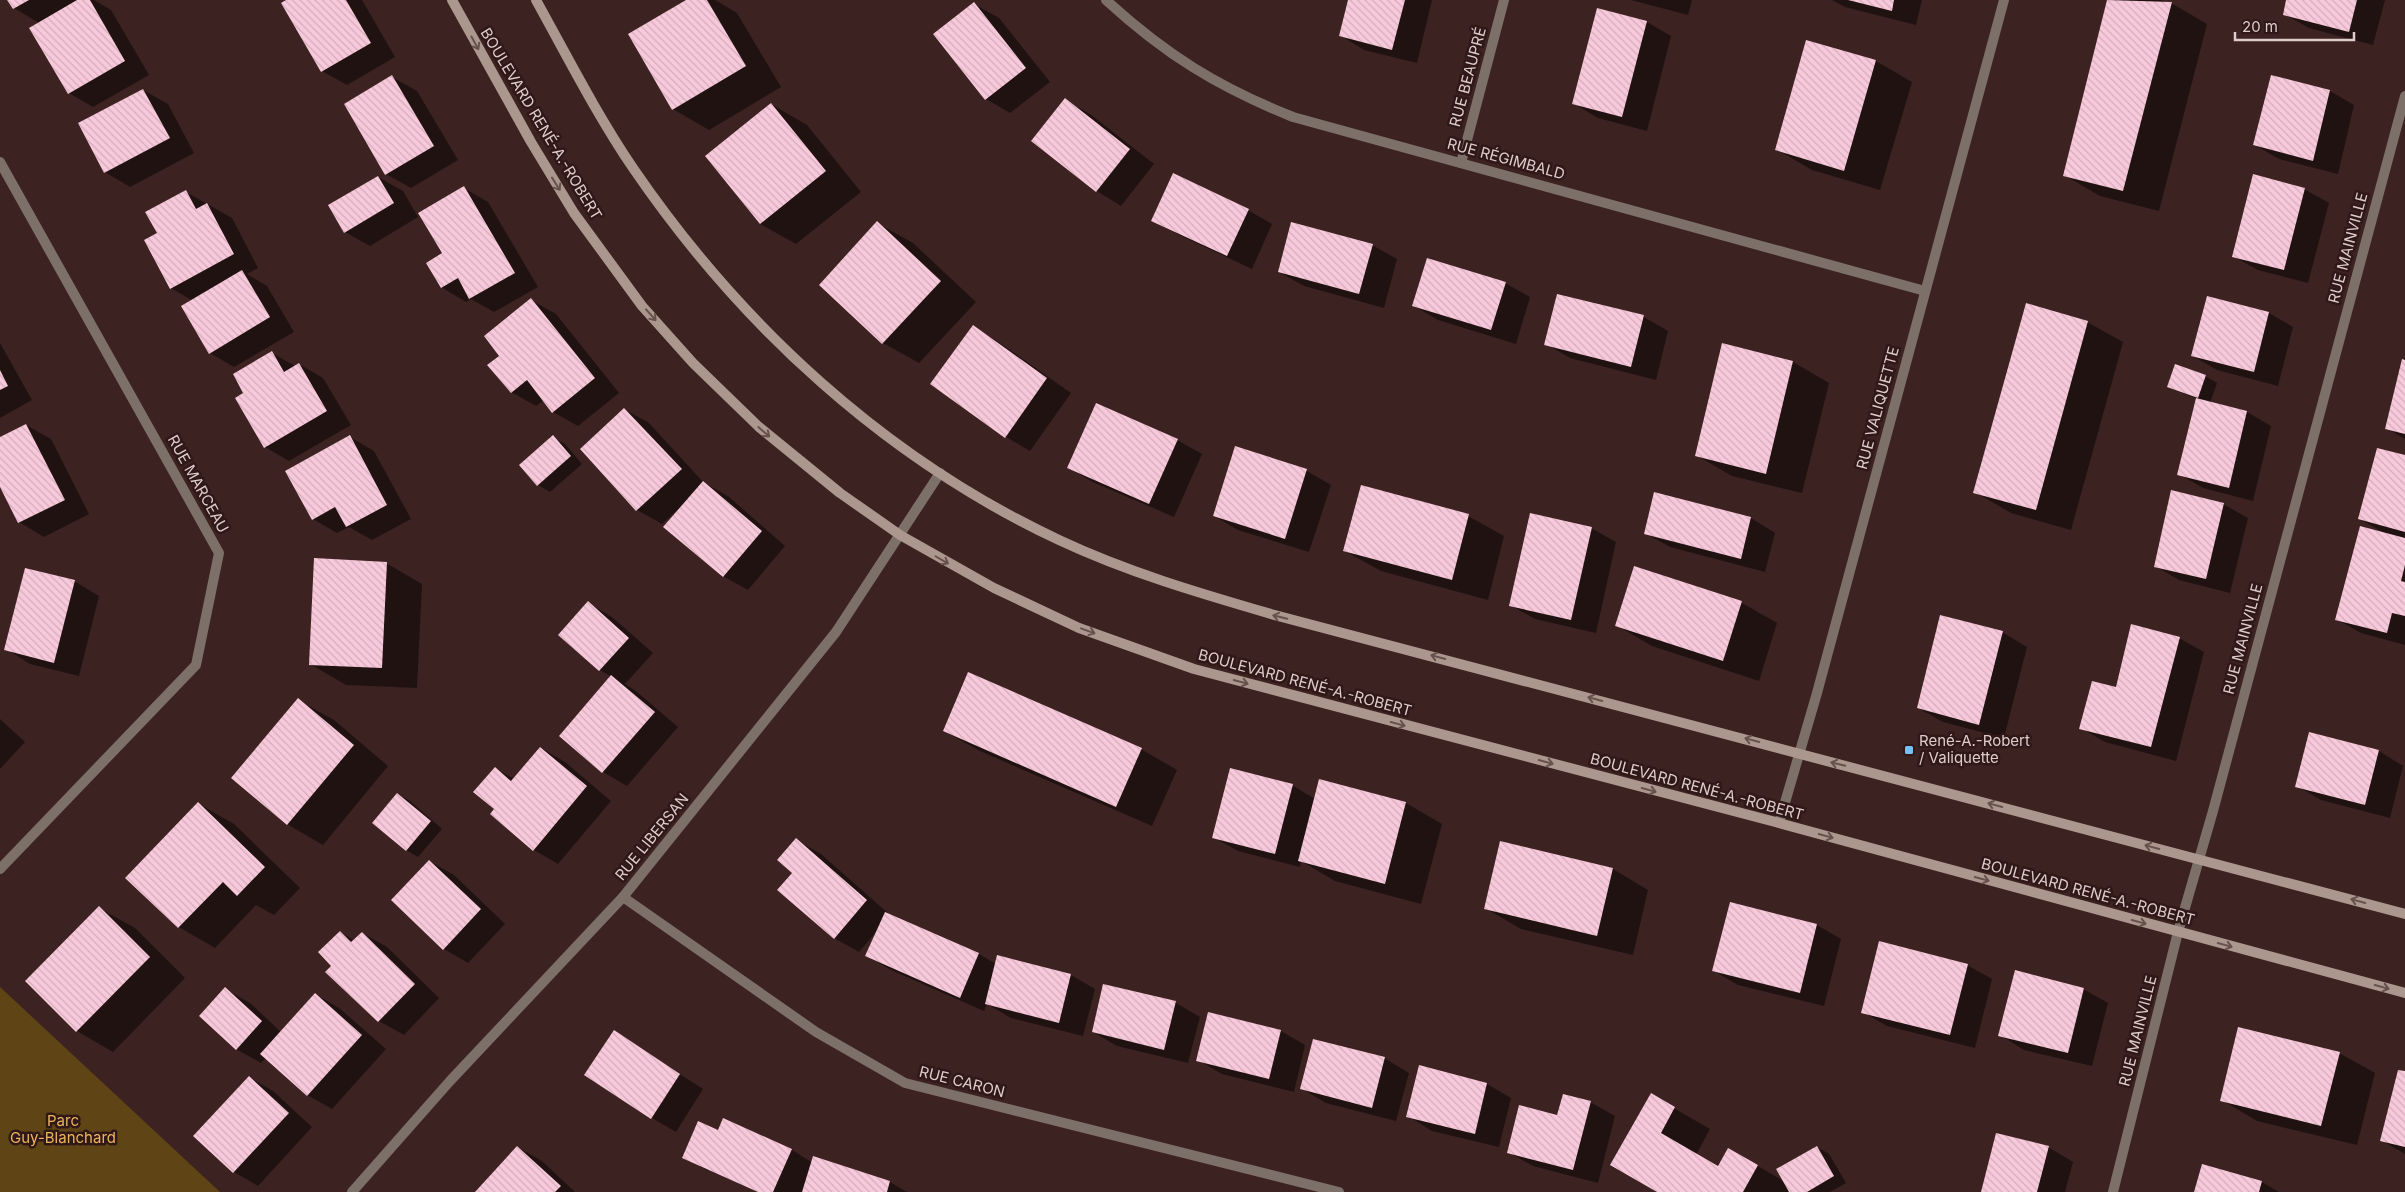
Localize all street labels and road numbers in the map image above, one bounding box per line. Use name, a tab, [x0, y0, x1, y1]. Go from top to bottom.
street label: BOULEVARD RENÉ-A.-ROBERT	[476, 24, 606, 223]
street label: RUE BEAUPRÉ	[1445, 25, 1490, 129]
street label: RUE RÉGIMBALD	[1445, 134, 1567, 183]
street label: RUE MAINVILLE	[2324, 191, 2371, 305]
street label: RUE VALIQUETTE	[1852, 344, 1903, 471]
street label: RUE MARCEAU	[164, 432, 233, 536]
street label: RUE MAINVILLE	[2219, 582, 2266, 696]
street label: BOULEVARD RENÉ-A.-ROBERT	[1196, 645, 1414, 720]
street label: BOULEVARD RENÉ-A.-ROBERT	[1588, 749, 1806, 824]
street label: RUE LIBERSAN	[611, 789, 692, 884]
street label: BOULEVARD RENÉ-A.-ROBERT	[1979, 854, 2197, 929]
street label: RUE MAINVILLE	[2115, 973, 2160, 1088]
street label: RUE CARON	[917, 1062, 1007, 1101]

